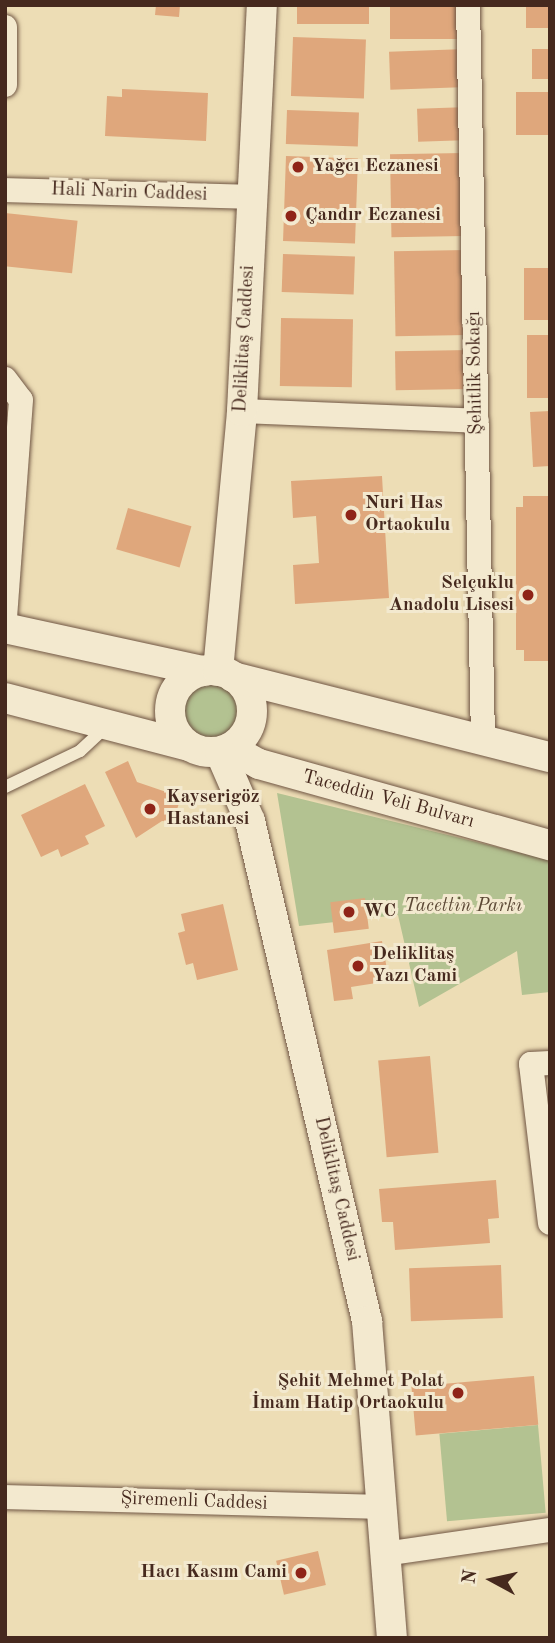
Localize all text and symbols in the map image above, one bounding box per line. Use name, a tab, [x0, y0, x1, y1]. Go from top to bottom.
place label: Yağcı Eczanesi	[312, 156, 439, 178]
marker: Yağcı Eczanesi	[290, 159, 306, 175]
street label: Hali Narin Caddesi	[50, 179, 208, 207]
place label: Çandır Eczanesi	[305, 205, 441, 227]
marker: Çandır Eczanesi	[283, 208, 299, 224]
street label: Deliklitaş Caddesi	[230, 265, 260, 413]
street label: Şehitlik Sokağı	[464, 311, 488, 435]
place label: Nuri Has Ortaokulu	[365, 493, 450, 537]
marker: Nuri Has Ortaokulu	[343, 507, 359, 523]
place label: Selçuklu Anadolu Lisesi	[389, 573, 514, 617]
marker: Selçuklu Anadolu Lisesi	[520, 587, 536, 603]
street label: Taceddin Veli Bulvarı	[300, 766, 476, 834]
place label: Kayserigöz Hastanesi	[166, 787, 260, 831]
marker: Kayserigöz Hastanesi	[140, 799, 160, 819]
park label: Tacettin Parkı	[404, 896, 522, 918]
place label: WC	[363, 901, 396, 923]
marker: WC	[341, 904, 357, 920]
place label: Deliklitaş Yazı Cami	[372, 944, 457, 988]
marker: Deliklitaş Yazı Cami	[350, 958, 366, 974]
street label: Deliklitaş Caddesi	[308, 1115, 364, 1263]
place label: Şehit Mehmet Polat İmam Hatip Ortaokulu	[251, 1371, 444, 1415]
marker: Şehit Mehmet Polat İmam Hatip Ortaokulu	[450, 1385, 466, 1401]
street label: Şiremenli Caddesi	[120, 1488, 268, 1516]
north arrow	[457, 1545, 527, 1615]
place label: Hacı Kasım Cami	[140, 1562, 287, 1584]
marker: Hacı Kasım Cami	[293, 1565, 309, 1581]
text: N	[460, 1568, 481, 1586]

